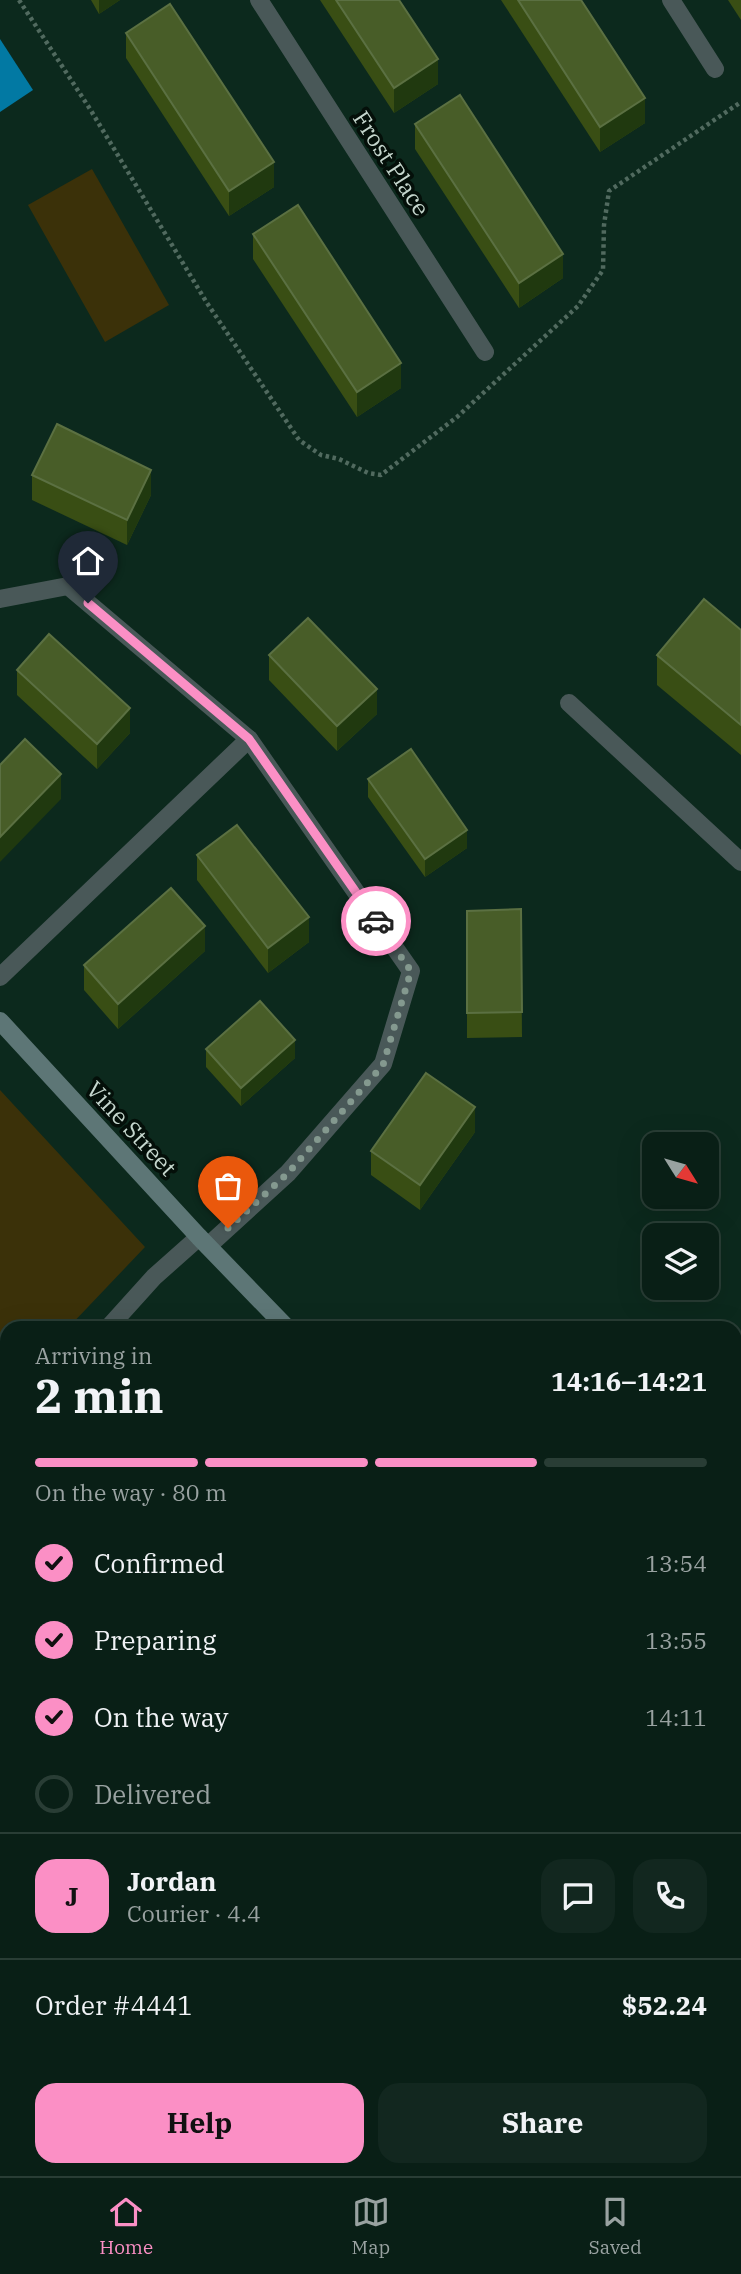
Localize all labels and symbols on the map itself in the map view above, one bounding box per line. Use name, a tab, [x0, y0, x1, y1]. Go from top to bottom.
street label: Frost Place	[347, 105, 437, 221]
pin	[58, 531, 118, 603]
courier	[341, 886, 411, 956]
street label: Vine Street	[80, 1074, 184, 1182]
north arrow	[642, 1132, 719, 1209]
pin	[198, 1156, 258, 1228]

